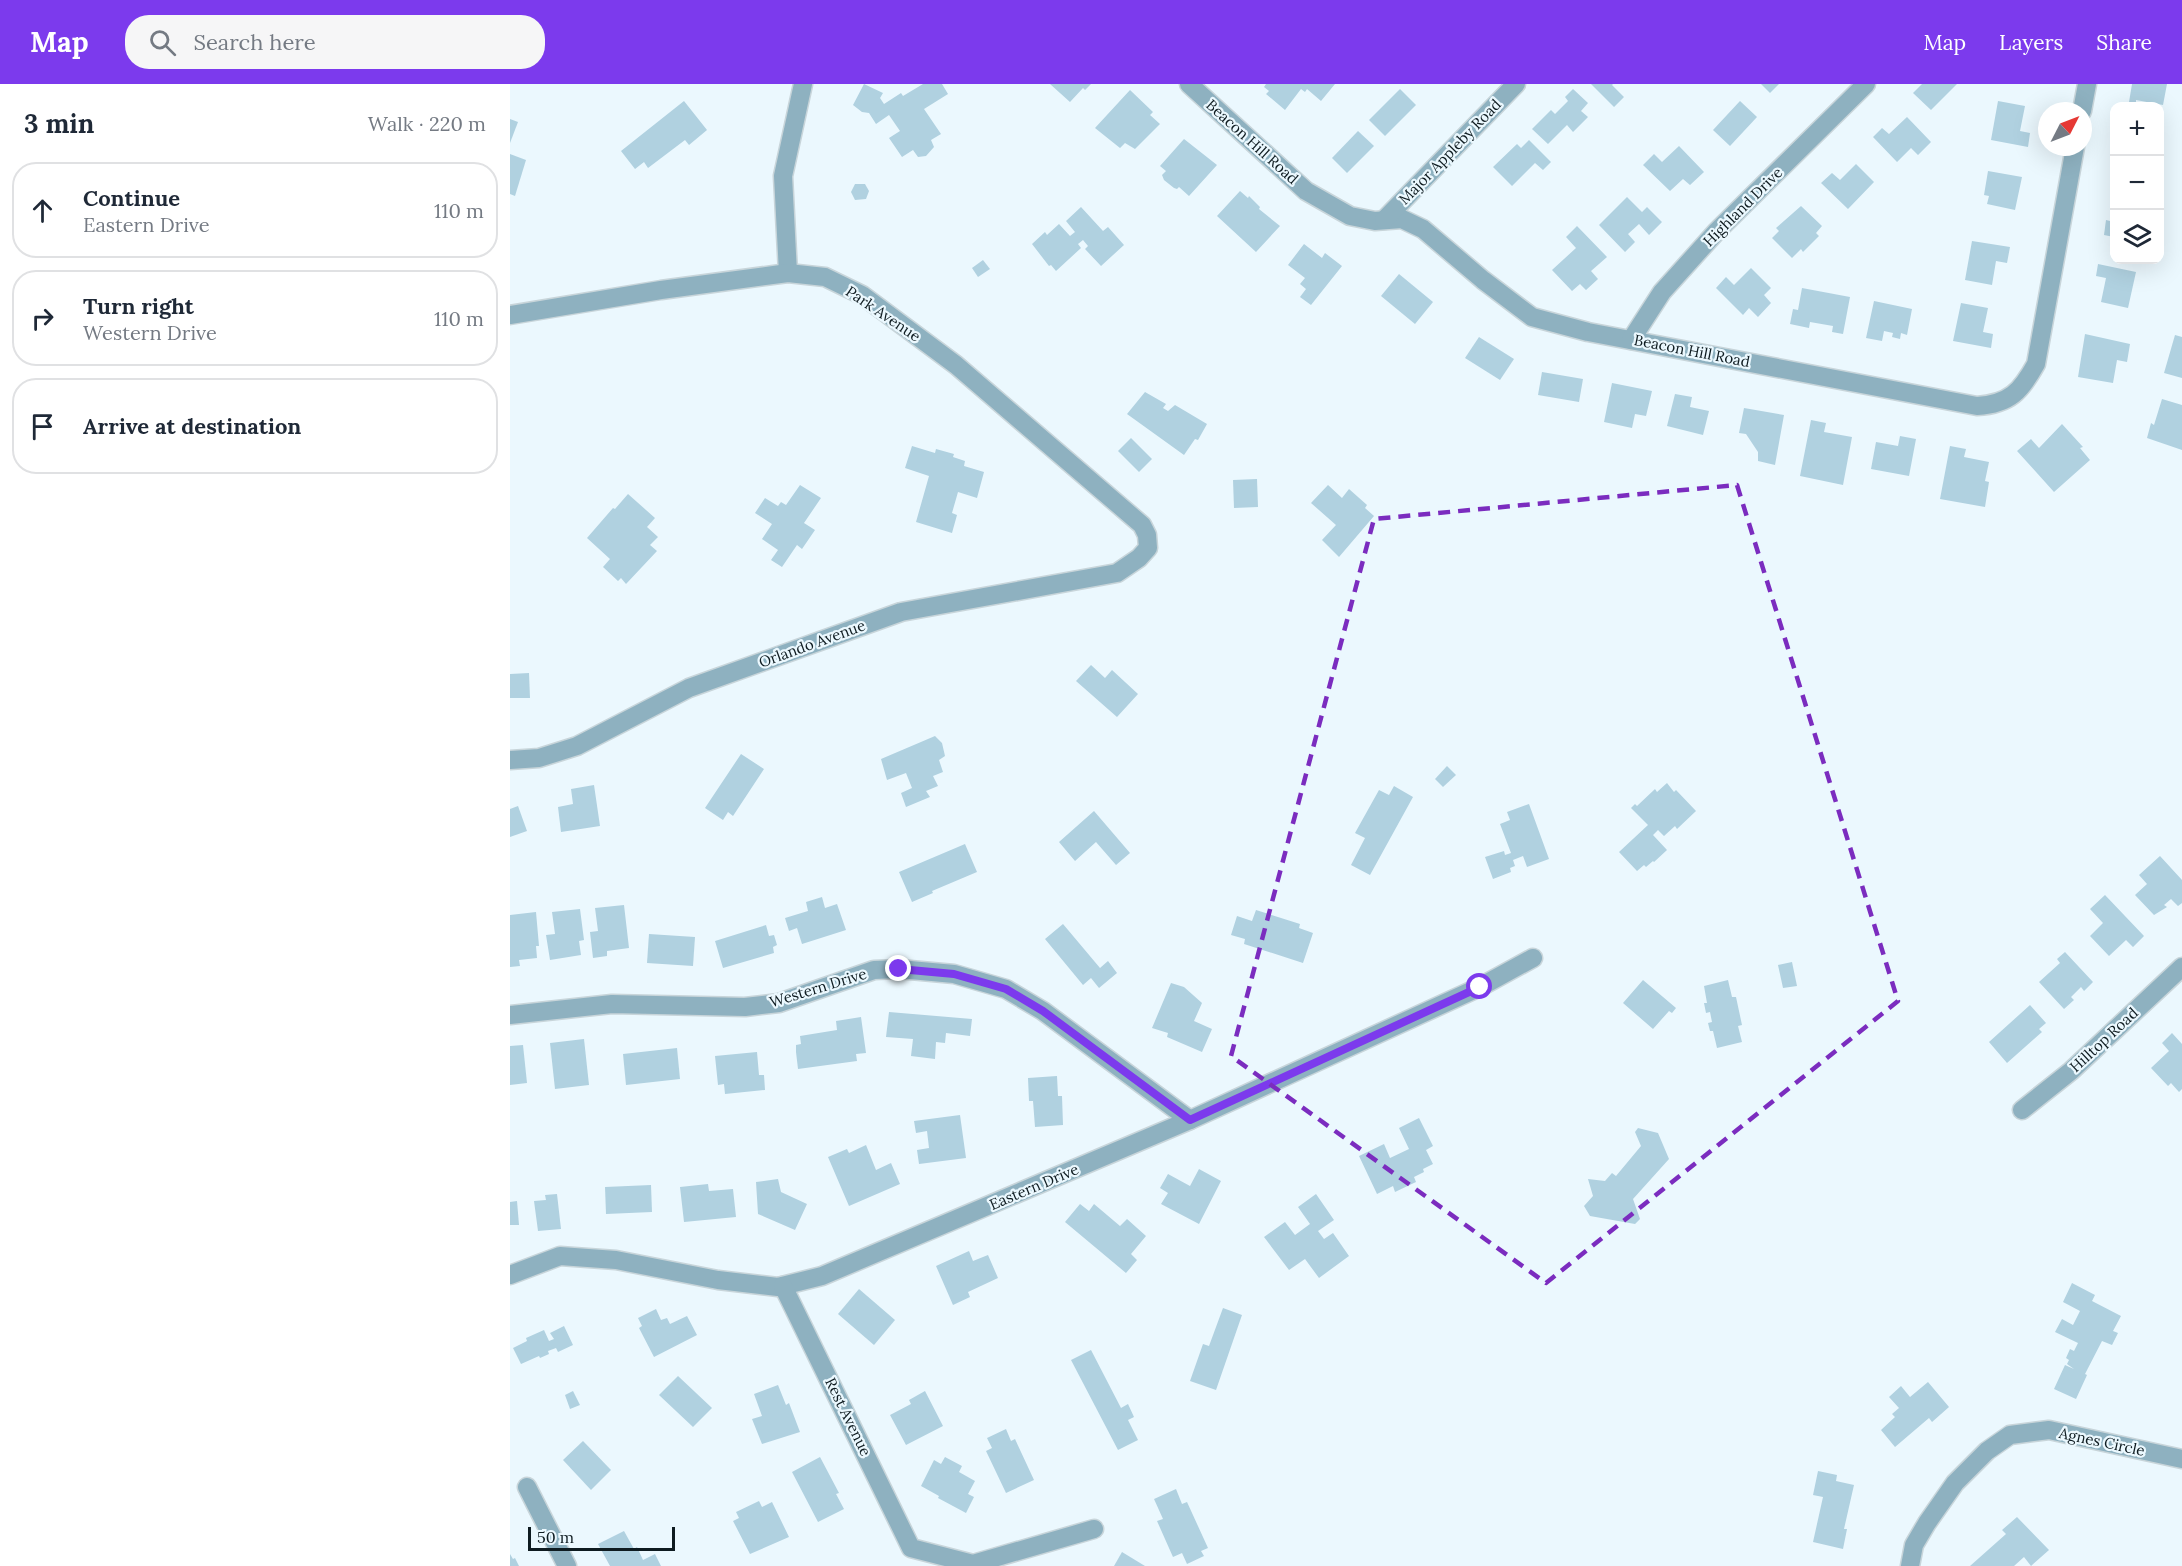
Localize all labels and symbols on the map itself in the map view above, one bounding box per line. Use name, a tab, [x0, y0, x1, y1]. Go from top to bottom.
street label: Beacon Hill Road	[1202, 95, 1302, 188]
street label: Major Appleby Road	[1394, 95, 1505, 208]
north arrow	[2038, 102, 2092, 156]
street label: Highland Drive	[1699, 163, 1786, 250]
street label: Park Avenue	[842, 282, 924, 346]
street label: Beacon Hill Road	[1633, 330, 1752, 371]
street label: Orlando Avenue	[756, 615, 868, 672]
route end	[885, 955, 911, 981]
street label: Western Drive	[767, 964, 869, 1011]
route start	[1466, 973, 1492, 999]
street label: Hilltop Road	[2066, 1003, 2142, 1076]
street label: Eastern Drive	[986, 1159, 1081, 1214]
street label: Rest Avenue	[821, 1374, 876, 1459]
street label: Agnes Circle	[2057, 1423, 2147, 1460]
scale bar	[528, 1524, 675, 1552]

